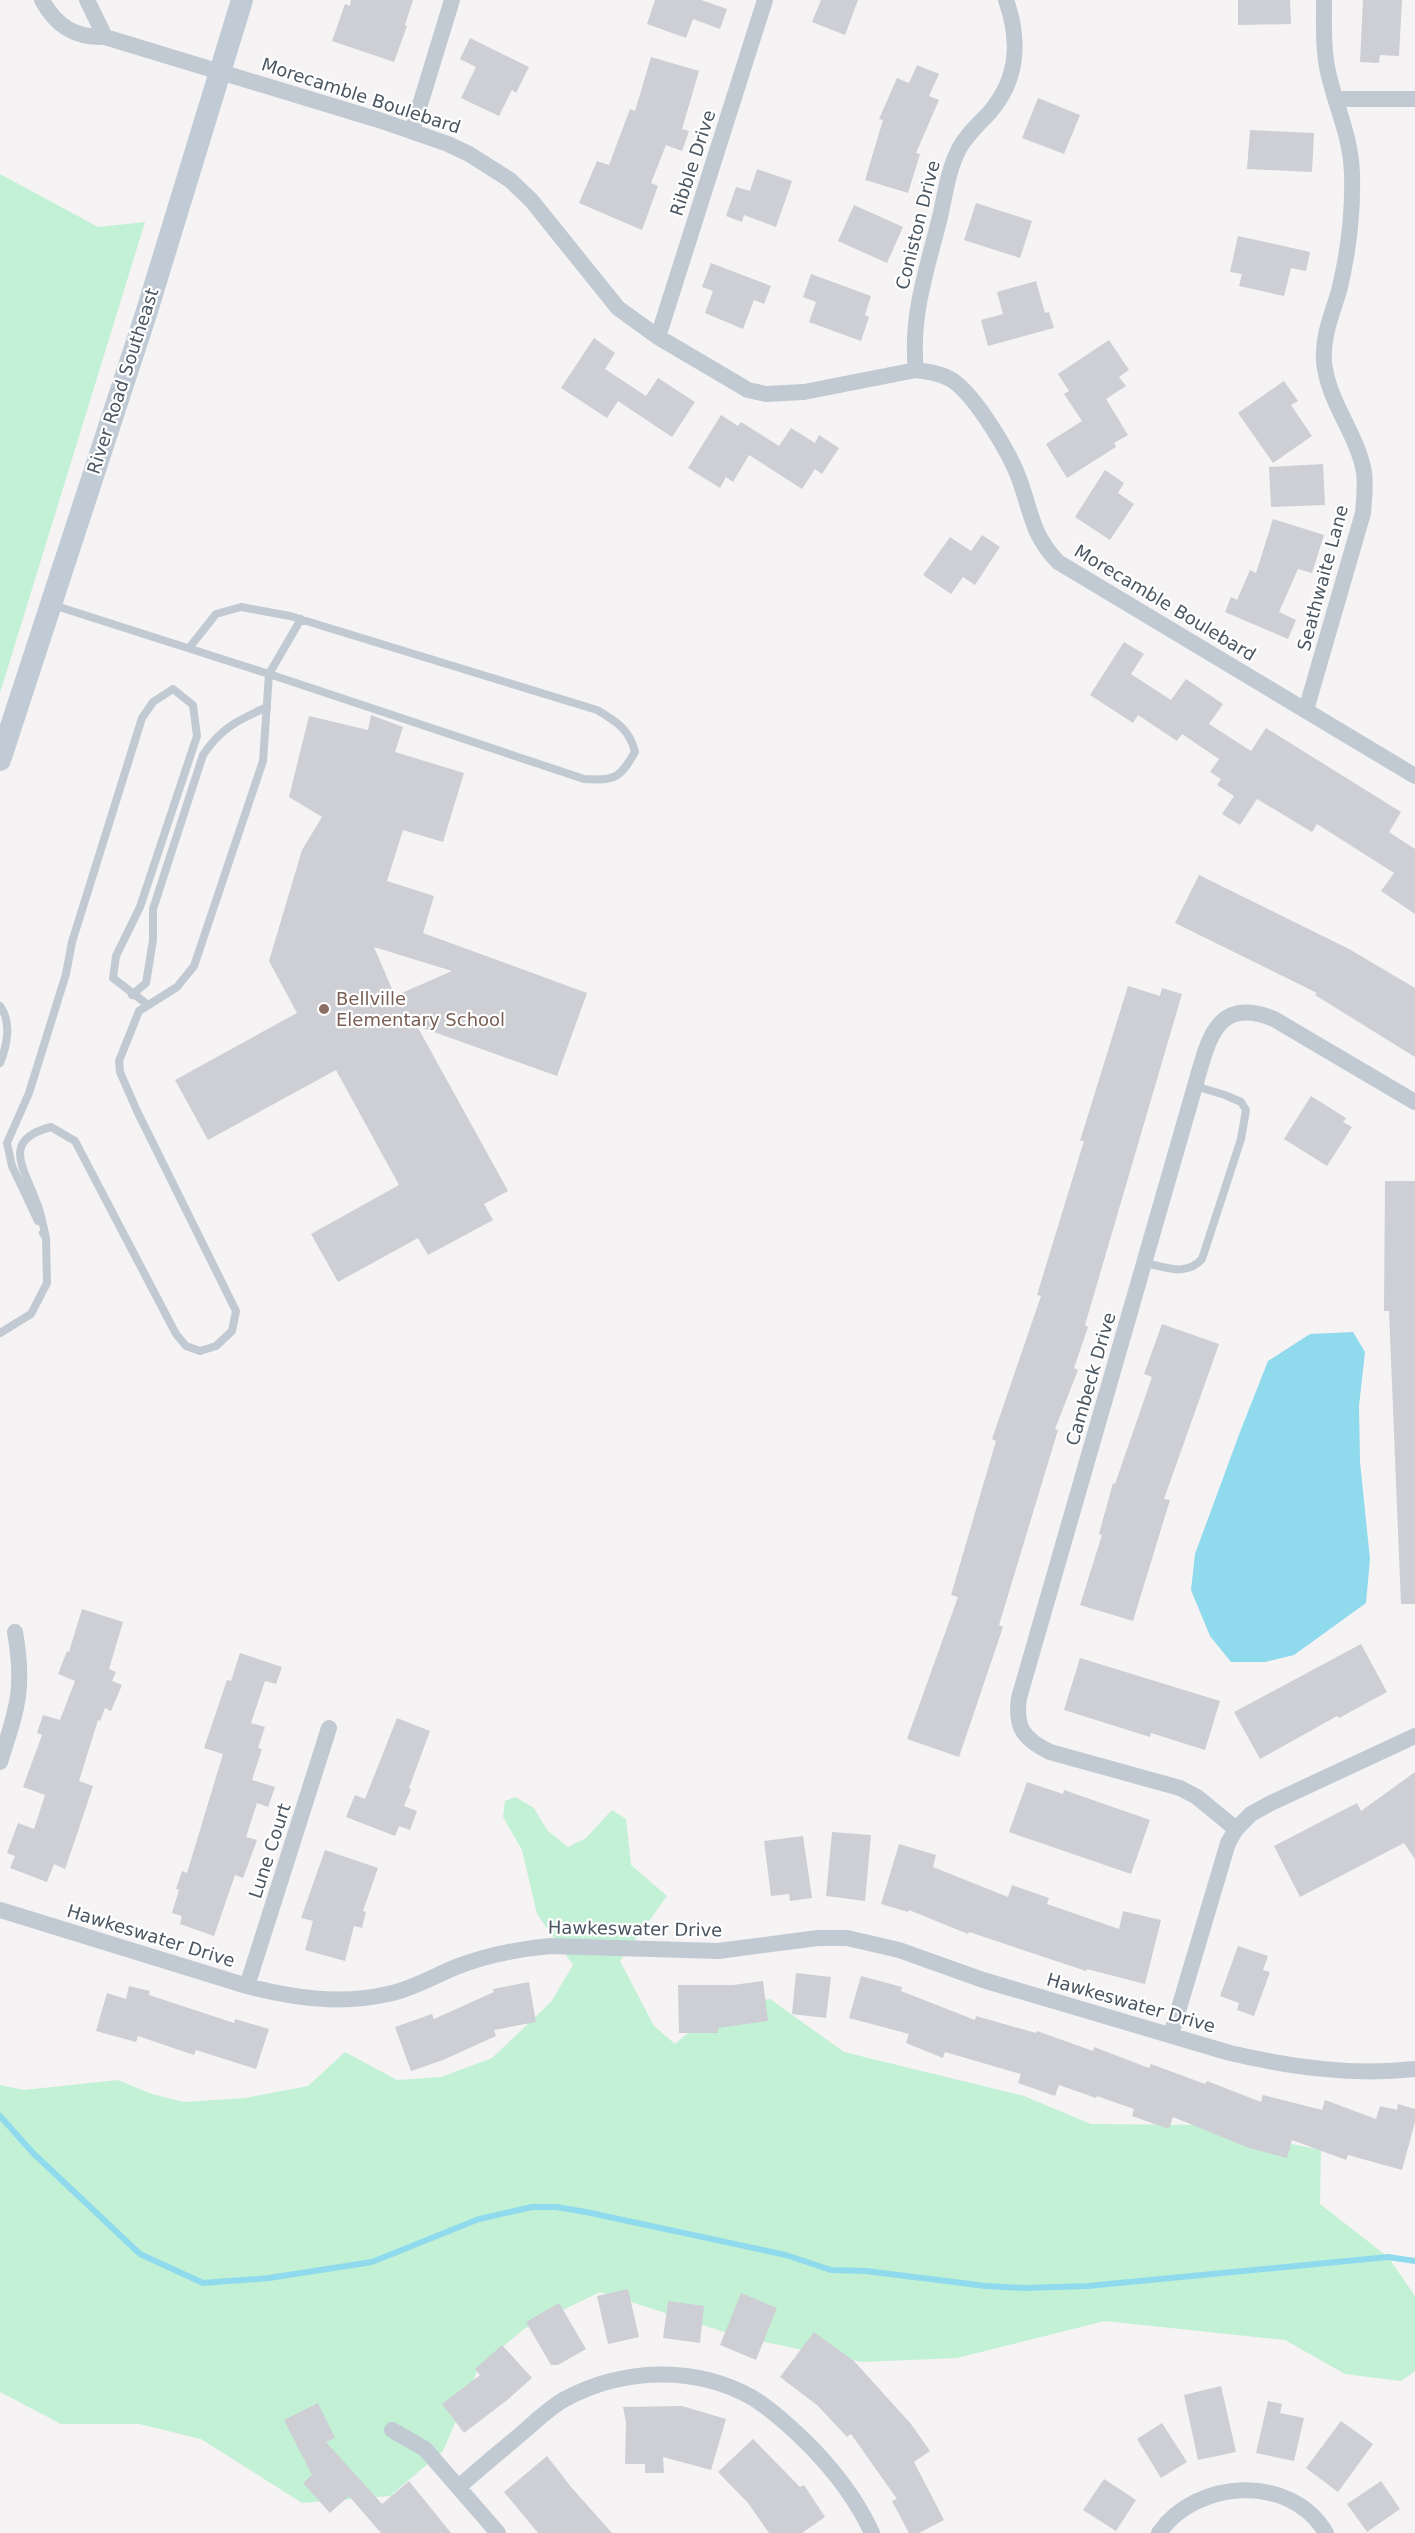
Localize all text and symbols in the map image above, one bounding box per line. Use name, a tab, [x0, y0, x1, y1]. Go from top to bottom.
street label: Morecamble Boulebard	[259, 53, 463, 138]
street label: Ribble Drive	[666, 107, 720, 218]
street label: Coniston Drive	[891, 158, 944, 292]
street label: River Road Southeast	[83, 285, 163, 476]
street label: Seathwaite Lane	[1293, 503, 1352, 653]
street label: Morecamble Boulebard	[1071, 540, 1260, 665]
place label: Bellville Elementary School	[336, 988, 505, 1030]
marker: Bellville Elementary School	[317, 1002, 331, 1016]
street label: Cambeck Drive	[1061, 1310, 1120, 1448]
street label: Lune Court	[244, 1801, 295, 1901]
street label: Hawkeswater Drive	[65, 1900, 238, 1971]
street label: Hawkeswater Drive	[548, 1916, 722, 1941]
street label: Hawkeswater Drive	[1044, 1968, 1218, 2037]

